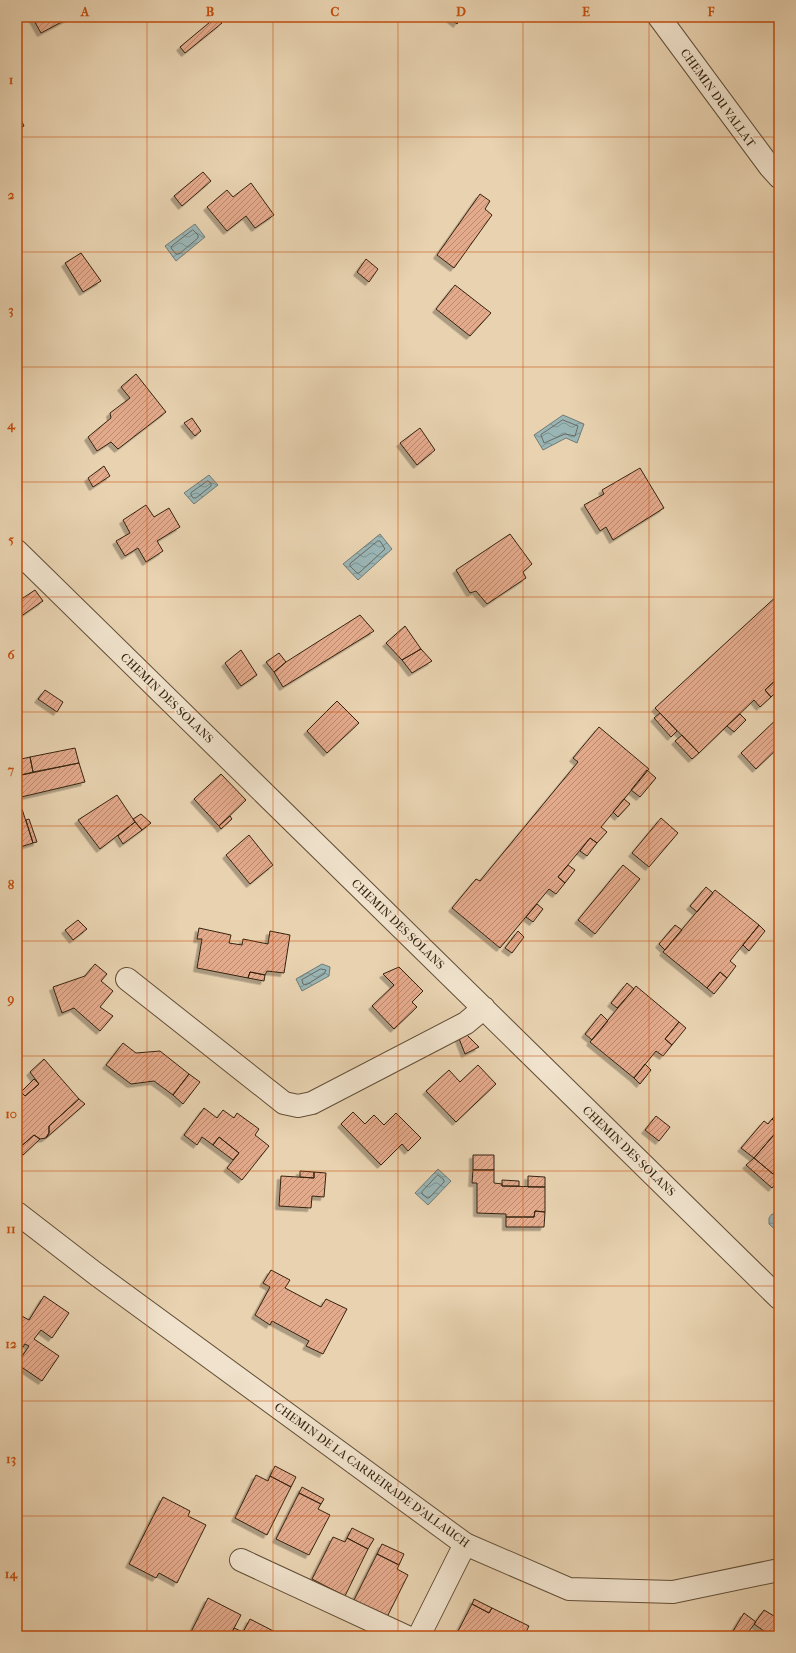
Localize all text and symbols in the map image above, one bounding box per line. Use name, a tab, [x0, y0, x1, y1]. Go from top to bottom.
text: A	[80, 4, 90, 19]
text: B	[206, 4, 215, 19]
text: C	[331, 4, 340, 19]
text: D	[456, 4, 466, 19]
text: E	[582, 4, 590, 19]
text: F	[707, 4, 715, 19]
street label: CHEMIN DU VALLAT	[678, 46, 759, 151]
text: 1	[9, 72, 14, 87]
text: 2	[8, 187, 15, 202]
text: 3	[8, 302, 14, 318]
text: 4	[6, 417, 16, 433]
text: 5	[8, 532, 14, 547]
text: 6	[7, 647, 15, 662]
street label: CHEMIN DES SOLANS	[118, 650, 216, 746]
text: 7	[7, 762, 15, 777]
street label: CHEMIN DES SOLANS	[349, 876, 447, 972]
text: 8	[8, 877, 15, 892]
text: 9	[7, 991, 15, 1007]
street label: CHEMIN DES SOLANS	[580, 1103, 678, 1199]
text: 10	[5, 1106, 17, 1121]
text: 11	[6, 1221, 16, 1236]
text: 12	[5, 1336, 17, 1351]
street label: CHEMIN DE LA CARREIRADE D'ALLAUCH	[272, 1400, 473, 1551]
text: 13	[6, 1451, 16, 1467]
text: 14	[5, 1566, 18, 1582]

